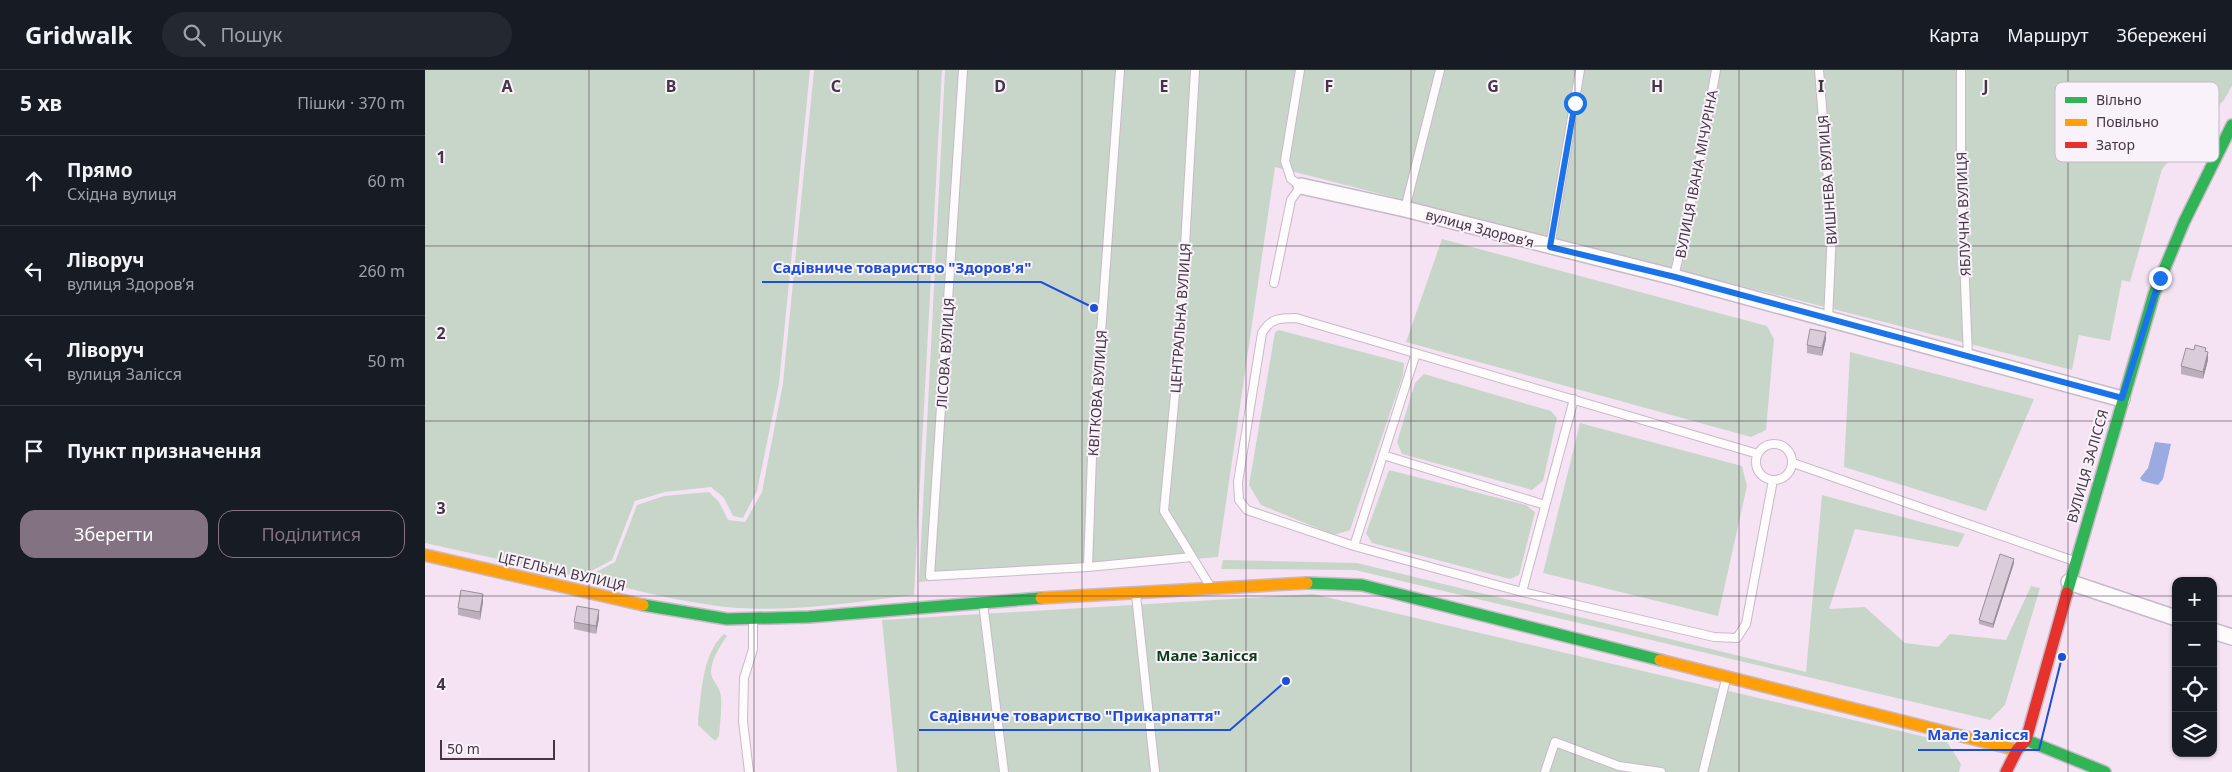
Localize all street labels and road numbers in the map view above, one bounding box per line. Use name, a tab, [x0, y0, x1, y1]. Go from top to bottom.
street label: ВУЛИЦЯ ІВАНА МІЧУРІНА	[1670, 88, 1722, 260]
street label: ВИШНЕВА ВУЛИЦЯ	[1813, 114, 1841, 246]
street label: ЯБЛУЧНА ВУЛИЦЯ	[1951, 151, 1975, 277]
street label: вулиця Здоровʼя	[1424, 204, 1536, 252]
street label: ЦЕНТРАЛЬНА ВУЛИЦЯ	[1165, 242, 1195, 394]
street label: ЛІСОВА ВУЛИЦЯ	[932, 297, 958, 409]
street label: КВІТКОВА ВУЛИЦЯ	[1083, 329, 1111, 457]
street label: ВУЛИЦЯ ЗАЛІССЯ	[2062, 407, 2112, 525]
street label: ЦЕГЕЛЬНА ВУЛИЦЯ	[496, 547, 628, 595]

